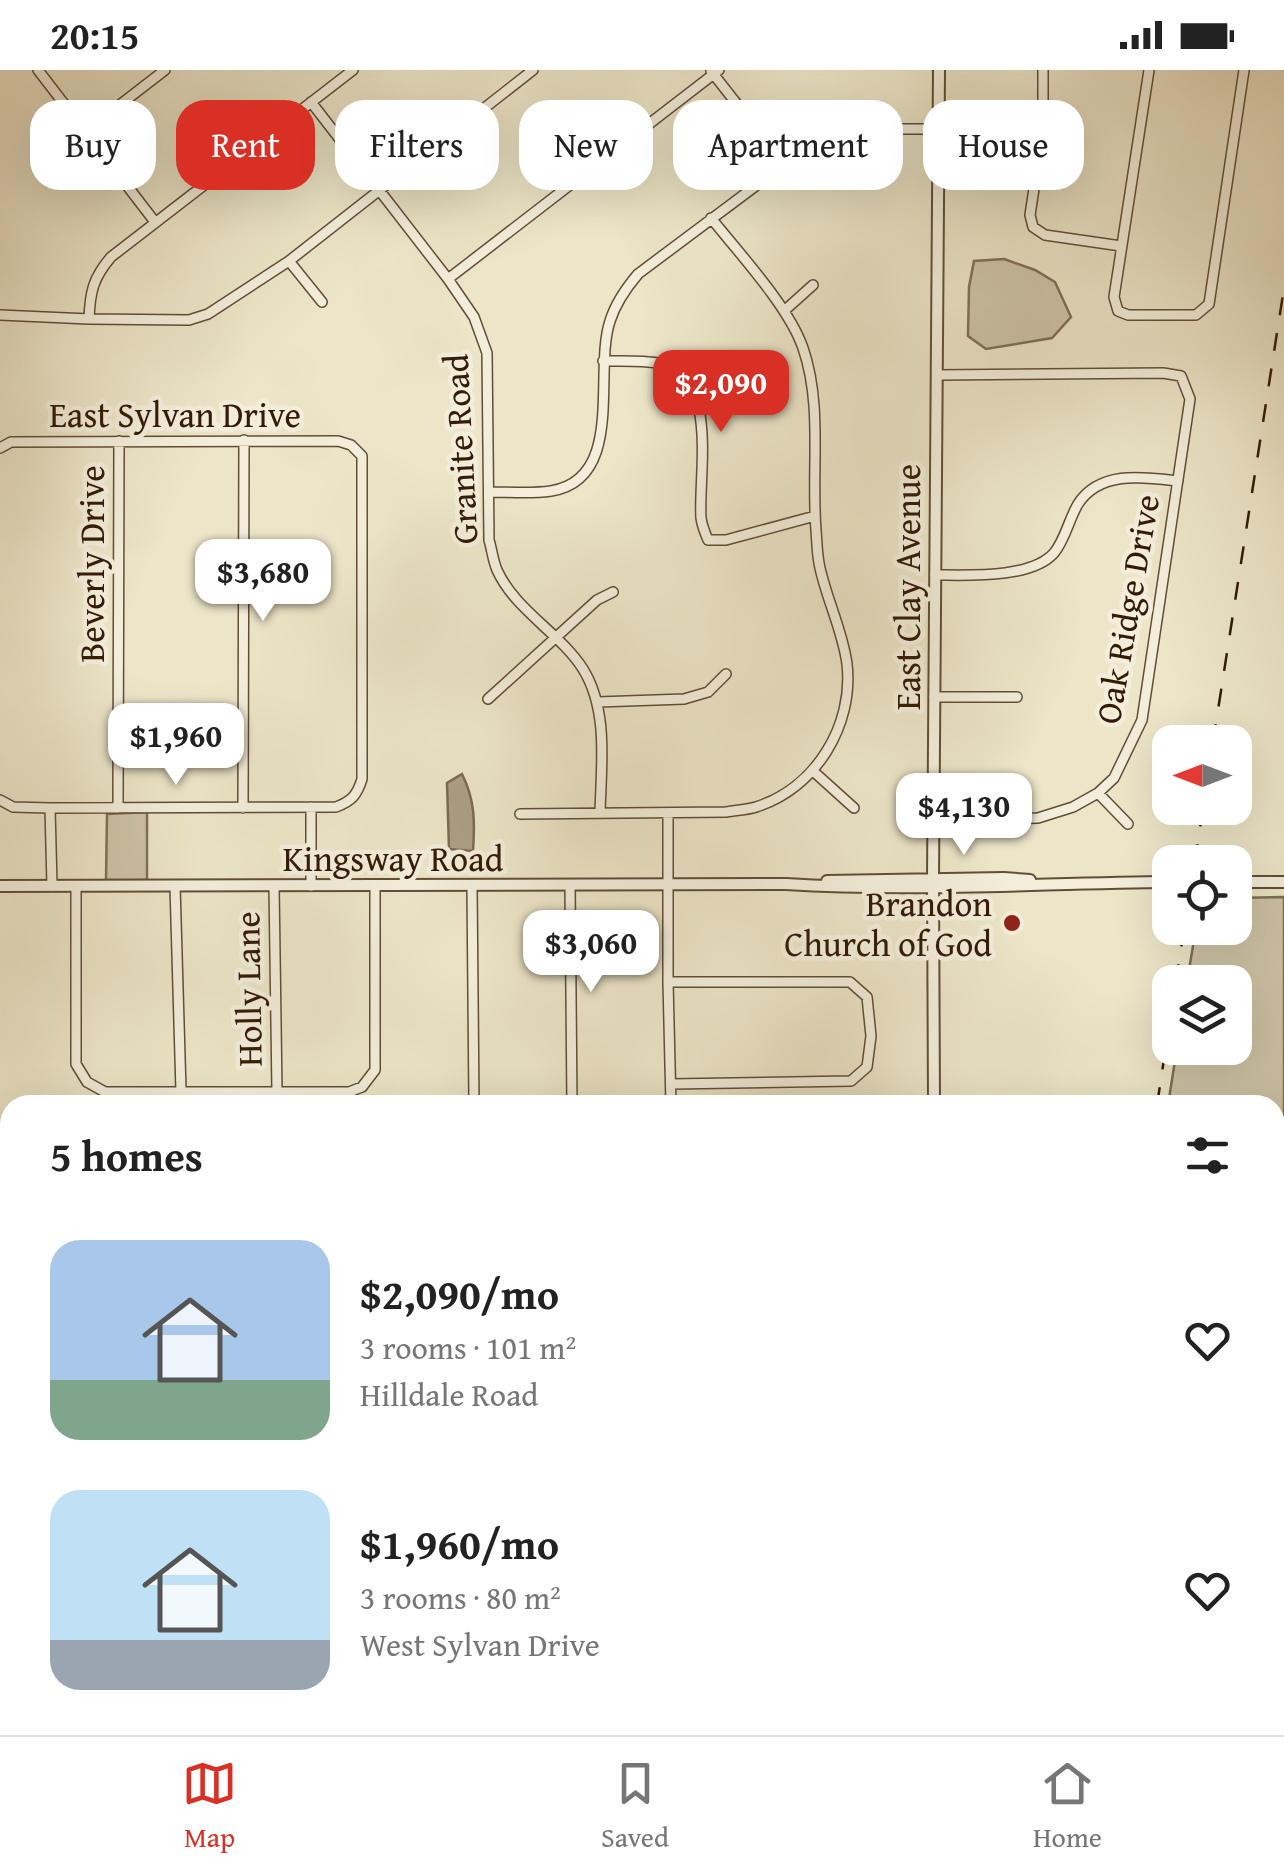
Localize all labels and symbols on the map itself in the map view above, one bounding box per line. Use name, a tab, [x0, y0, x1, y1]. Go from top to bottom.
pin: $2,090	[640, 350, 802, 435]
street label: Granite Road	[430, 352, 490, 545]
street label: East Sylvan Drive	[49, 389, 301, 440]
street label: East Clay Avenue	[882, 464, 933, 710]
street label: Beverly Drive	[66, 465, 117, 663]
street label: Oak Ridge Drive	[1082, 490, 1172, 728]
pin: $3,680	[182, 539, 344, 624]
pin: $1,960	[95, 703, 257, 788]
north arrow	[1152, 725, 1252, 825]
pin: $4,130	[883, 773, 1045, 858]
street label: Kingsway Road	[283, 833, 504, 884]
place label: Brandon Church of God	[784, 878, 992, 969]
pin: $3,060	[510, 910, 672, 995]
street label: Holly Lane	[221, 911, 275, 1067]
marker: Brandon Church of God	[1001, 912, 1023, 934]

